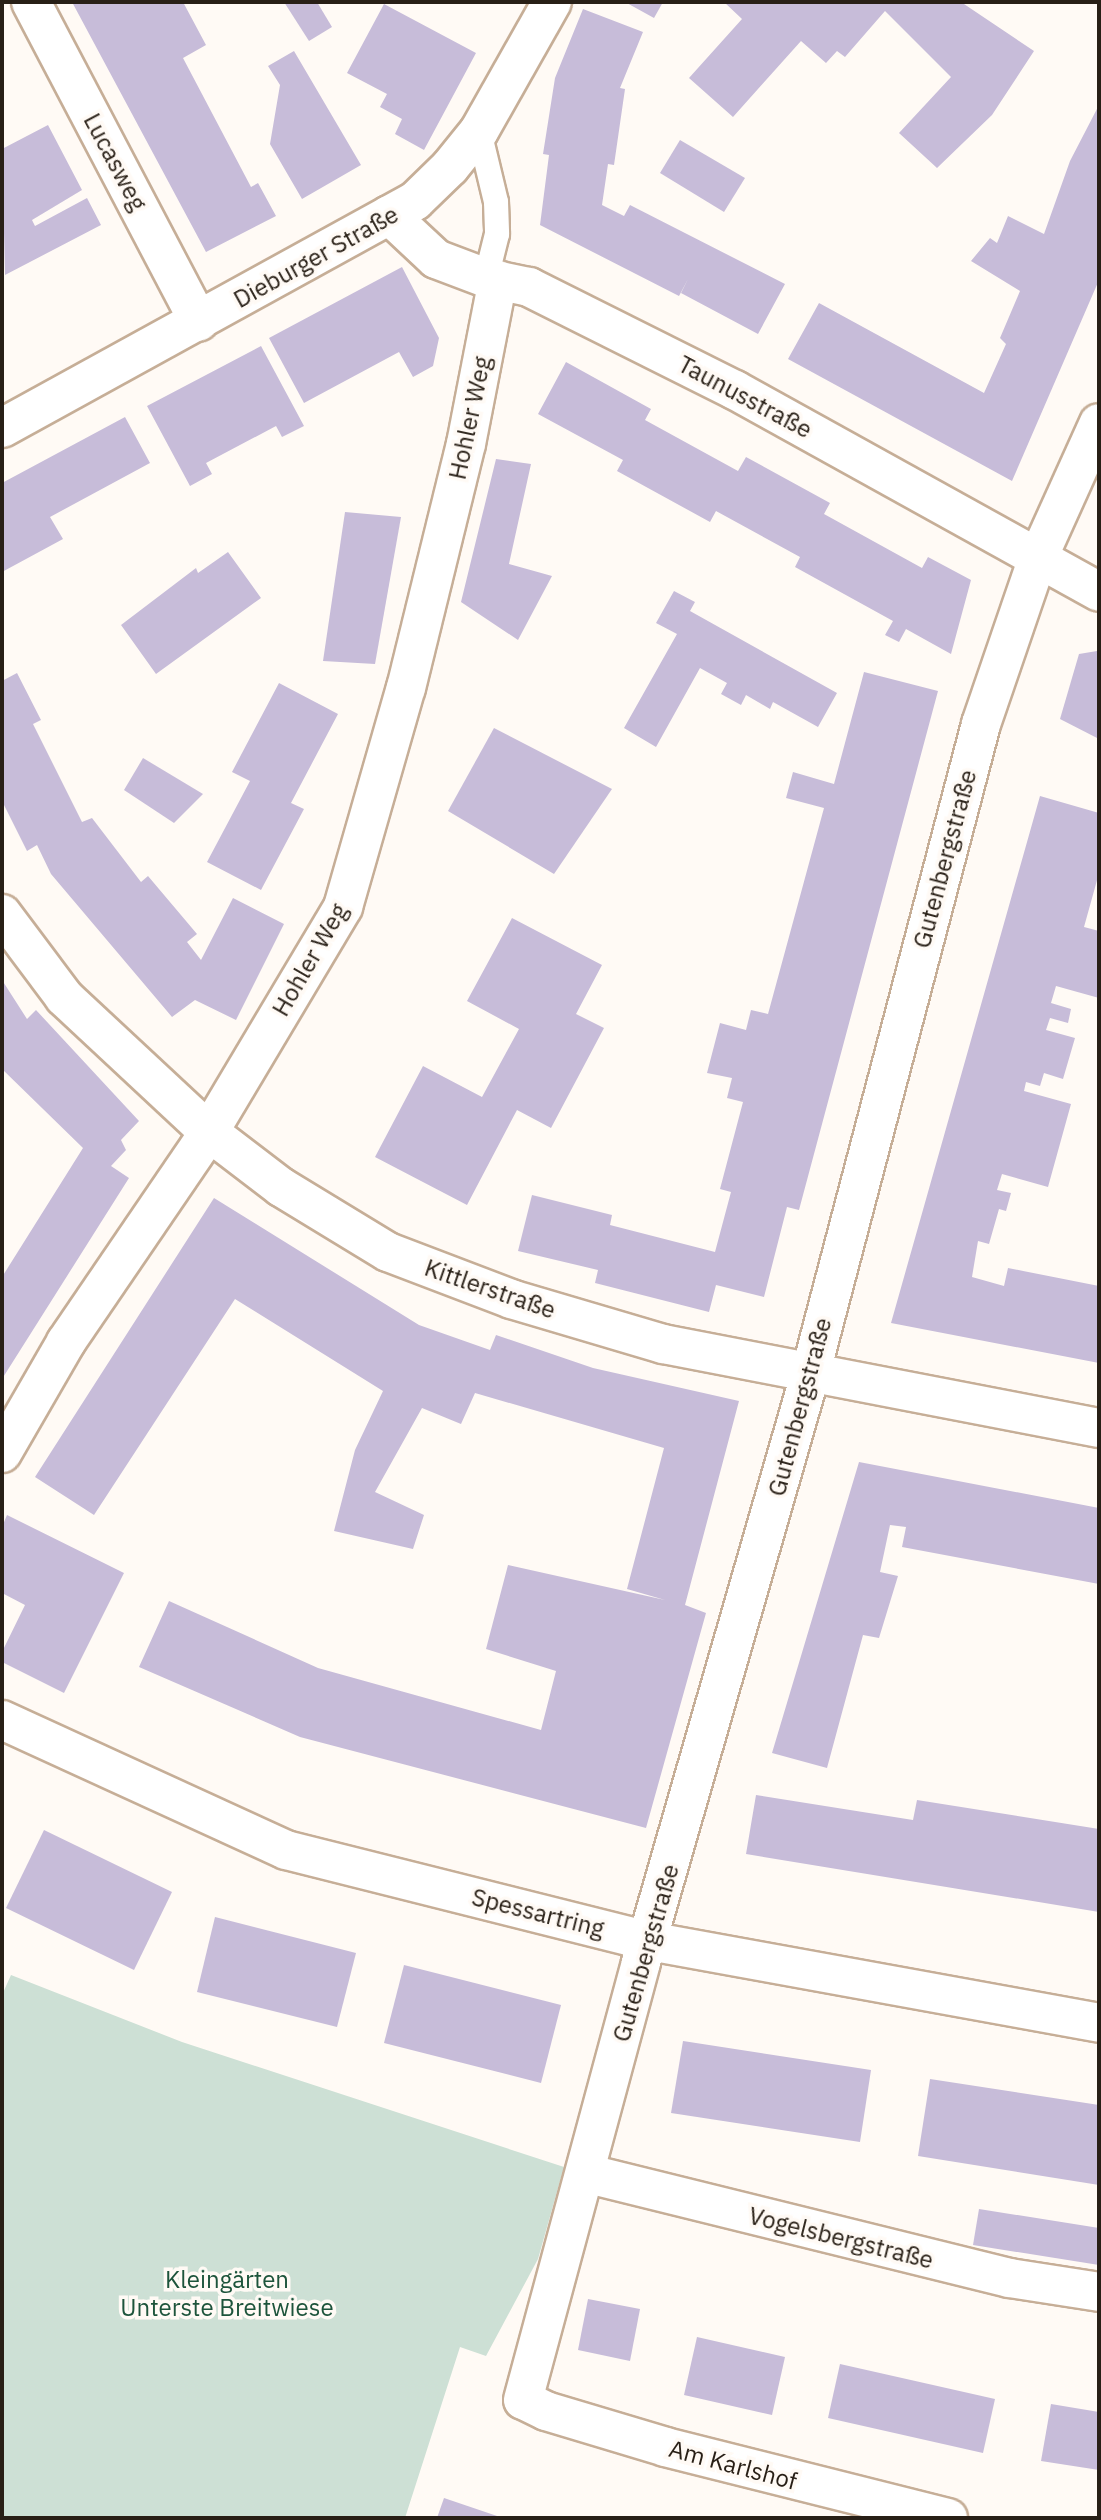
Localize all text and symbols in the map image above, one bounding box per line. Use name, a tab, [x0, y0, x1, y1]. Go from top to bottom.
street label: Lucasweg	[77, 108, 153, 216]
street label: Dieburger Straße	[229, 200, 403, 314]
street label: Taunusstraße	[673, 350, 817, 444]
street label: Hohler Weg	[443, 354, 497, 482]
street label: Gutenbergstraße	[907, 767, 983, 951]
street label: Hohler Weg	[266, 899, 354, 1021]
street label: Kittlerstraße	[421, 1253, 559, 1325]
street label: Gutenbergstraße	[762, 1315, 838, 1499]
street label: Gutenbergstraße	[607, 1861, 685, 2045]
street label: Spessartring	[469, 1883, 607, 1943]
street label: Vogelsbergstraße	[746, 2201, 936, 2275]
park label: Kleingärten Unterste Breitwiese	[120, 2266, 334, 2322]
street label: Am Karlshof	[666, 2434, 800, 2496]

